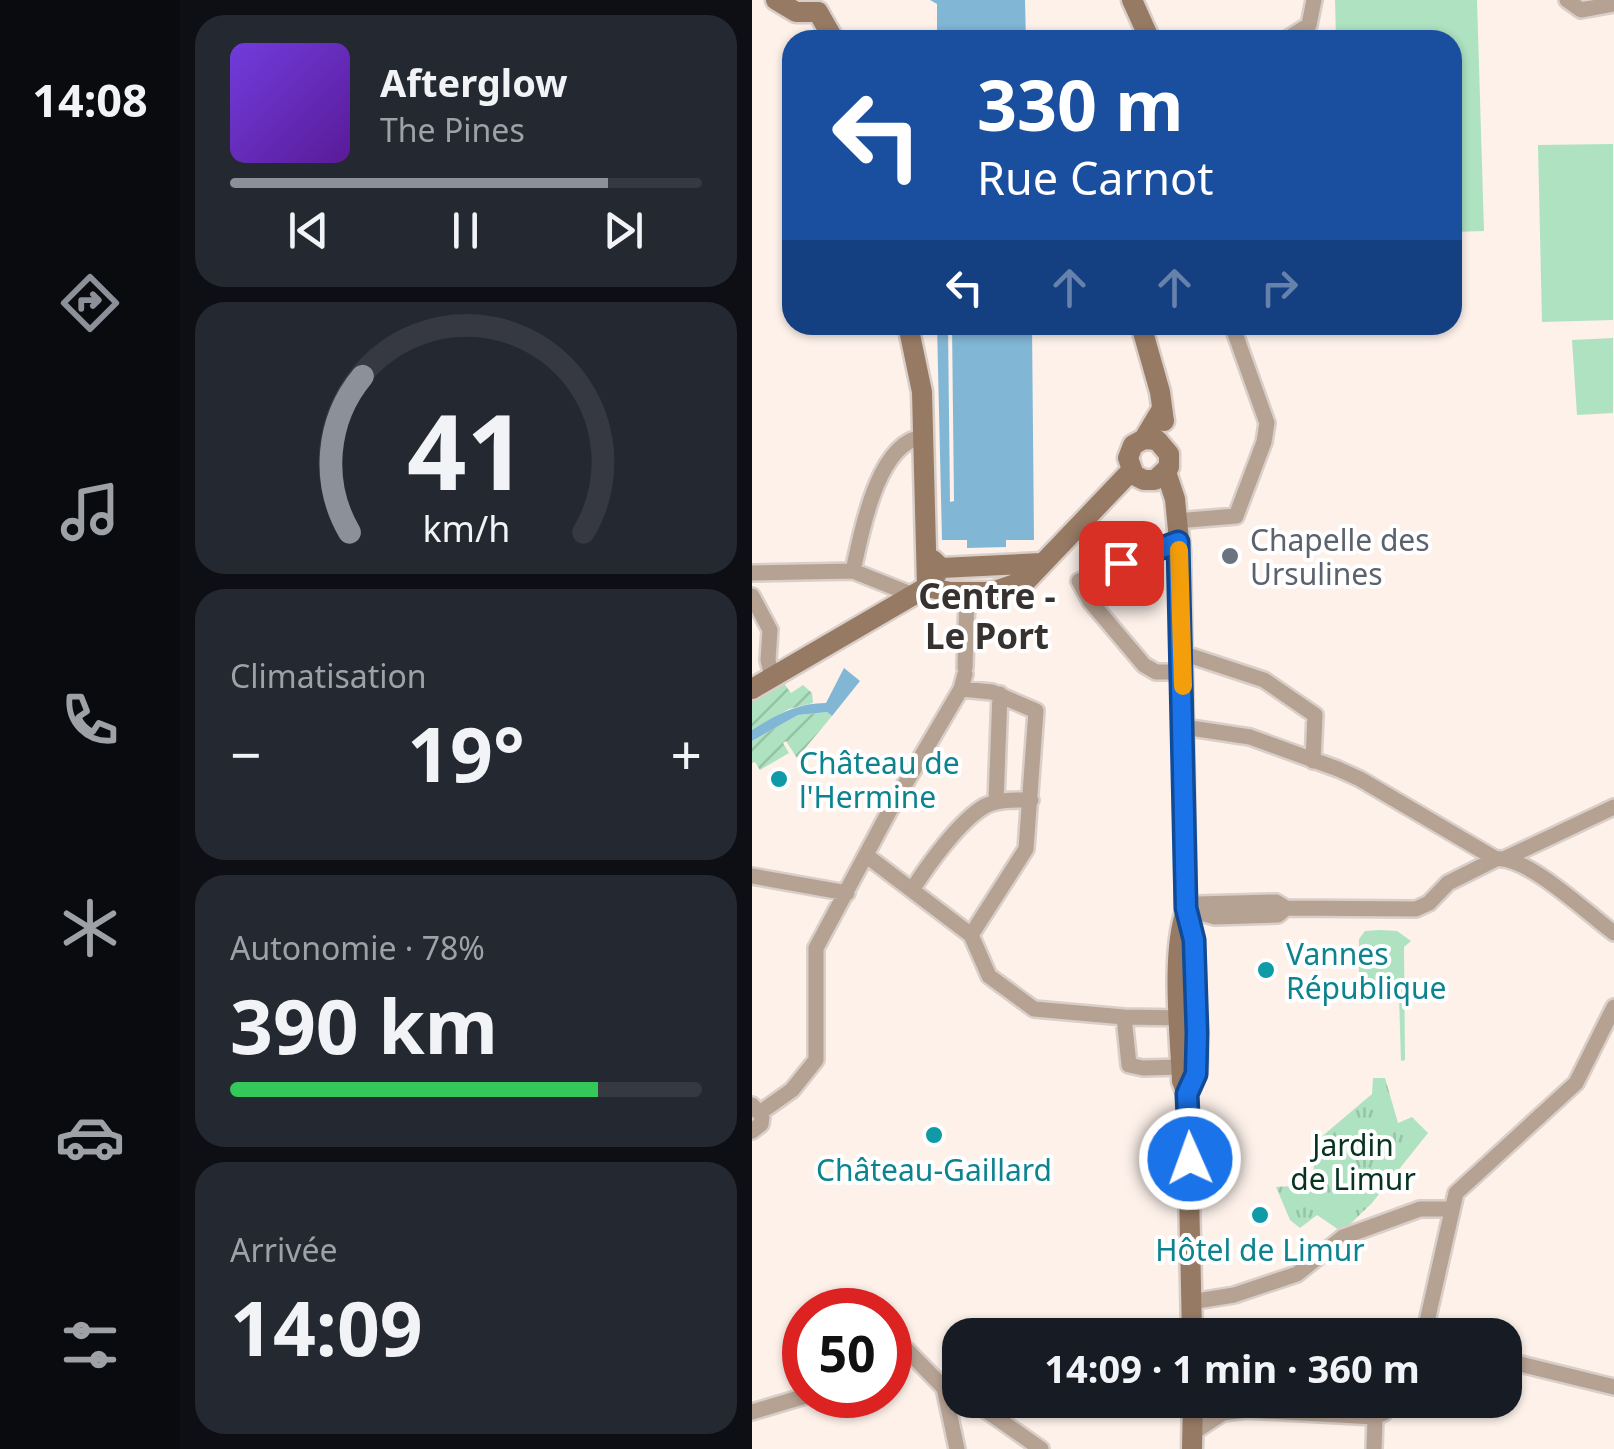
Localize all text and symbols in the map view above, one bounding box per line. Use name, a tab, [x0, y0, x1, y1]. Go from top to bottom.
text: Afterglow	[380, 56, 568, 108]
text: 330 m	[977, 56, 1184, 152]
text: 14:08	[32, 69, 148, 130]
icon: left	[812, 70, 942, 200]
text: The Pines	[380, 108, 525, 151]
text: Rue Carnot	[977, 147, 1213, 208]
icon: previous	[281, 203, 336, 258]
icon: pause	[438, 203, 493, 258]
icon: next	[596, 203, 651, 258]
icon: left	[937, 260, 992, 315]
icon: ahead	[1042, 260, 1097, 315]
icon: ahead	[1147, 260, 1202, 315]
icon: right	[1252, 260, 1307, 315]
icon: directions	[55, 268, 125, 338]
text: 41	[407, 379, 525, 520]
icon: music	[55, 477, 125, 547]
text: km/h	[422, 504, 510, 552]
place label: Chapelle des Ursulines	[1250, 519, 1430, 594]
pin	[1079, 521, 1164, 606]
icon: arrive	[1094, 536, 1149, 591]
marker: Chapelle des Ursulines	[1219, 545, 1241, 567]
district label: Centre - Le Port	[918, 572, 1056, 659]
text: Climatisation	[230, 654, 427, 697]
icon: phone	[55, 685, 125, 755]
text: 19°	[407, 702, 525, 804]
text: −	[230, 716, 261, 791]
text: +	[671, 716, 702, 791]
place label: Château de l'Hermine	[799, 742, 960, 817]
marker: Château de l'Hermine	[768, 768, 790, 790]
icon: climate	[55, 893, 125, 963]
text: Autonomie · 78%	[230, 926, 485, 969]
place label: Vannes République	[1286, 933, 1446, 1008]
marker: Vannes République	[1255, 959, 1277, 981]
text: 390 km	[230, 974, 498, 1076]
icon: car	[55, 1102, 125, 1172]
position arrow	[1138, 1107, 1242, 1211]
marker: Château-Gaillard	[923, 1124, 945, 1146]
park label: Jardin de Limur	[1290, 1124, 1416, 1199]
place label: Château-Gaillard	[816, 1149, 1052, 1190]
marker: Hôtel de Limur	[1249, 1204, 1271, 1226]
text: Arrivée	[230, 1228, 338, 1271]
place label: Hôtel de Limur	[1155, 1229, 1365, 1270]
text: 14:09	[230, 1276, 423, 1378]
speed limit sign: 50	[782, 1288, 912, 1418]
icon: filters	[55, 1310, 125, 1380]
text: 14:09 · 1 min · 360 m	[1044, 1342, 1420, 1394]

